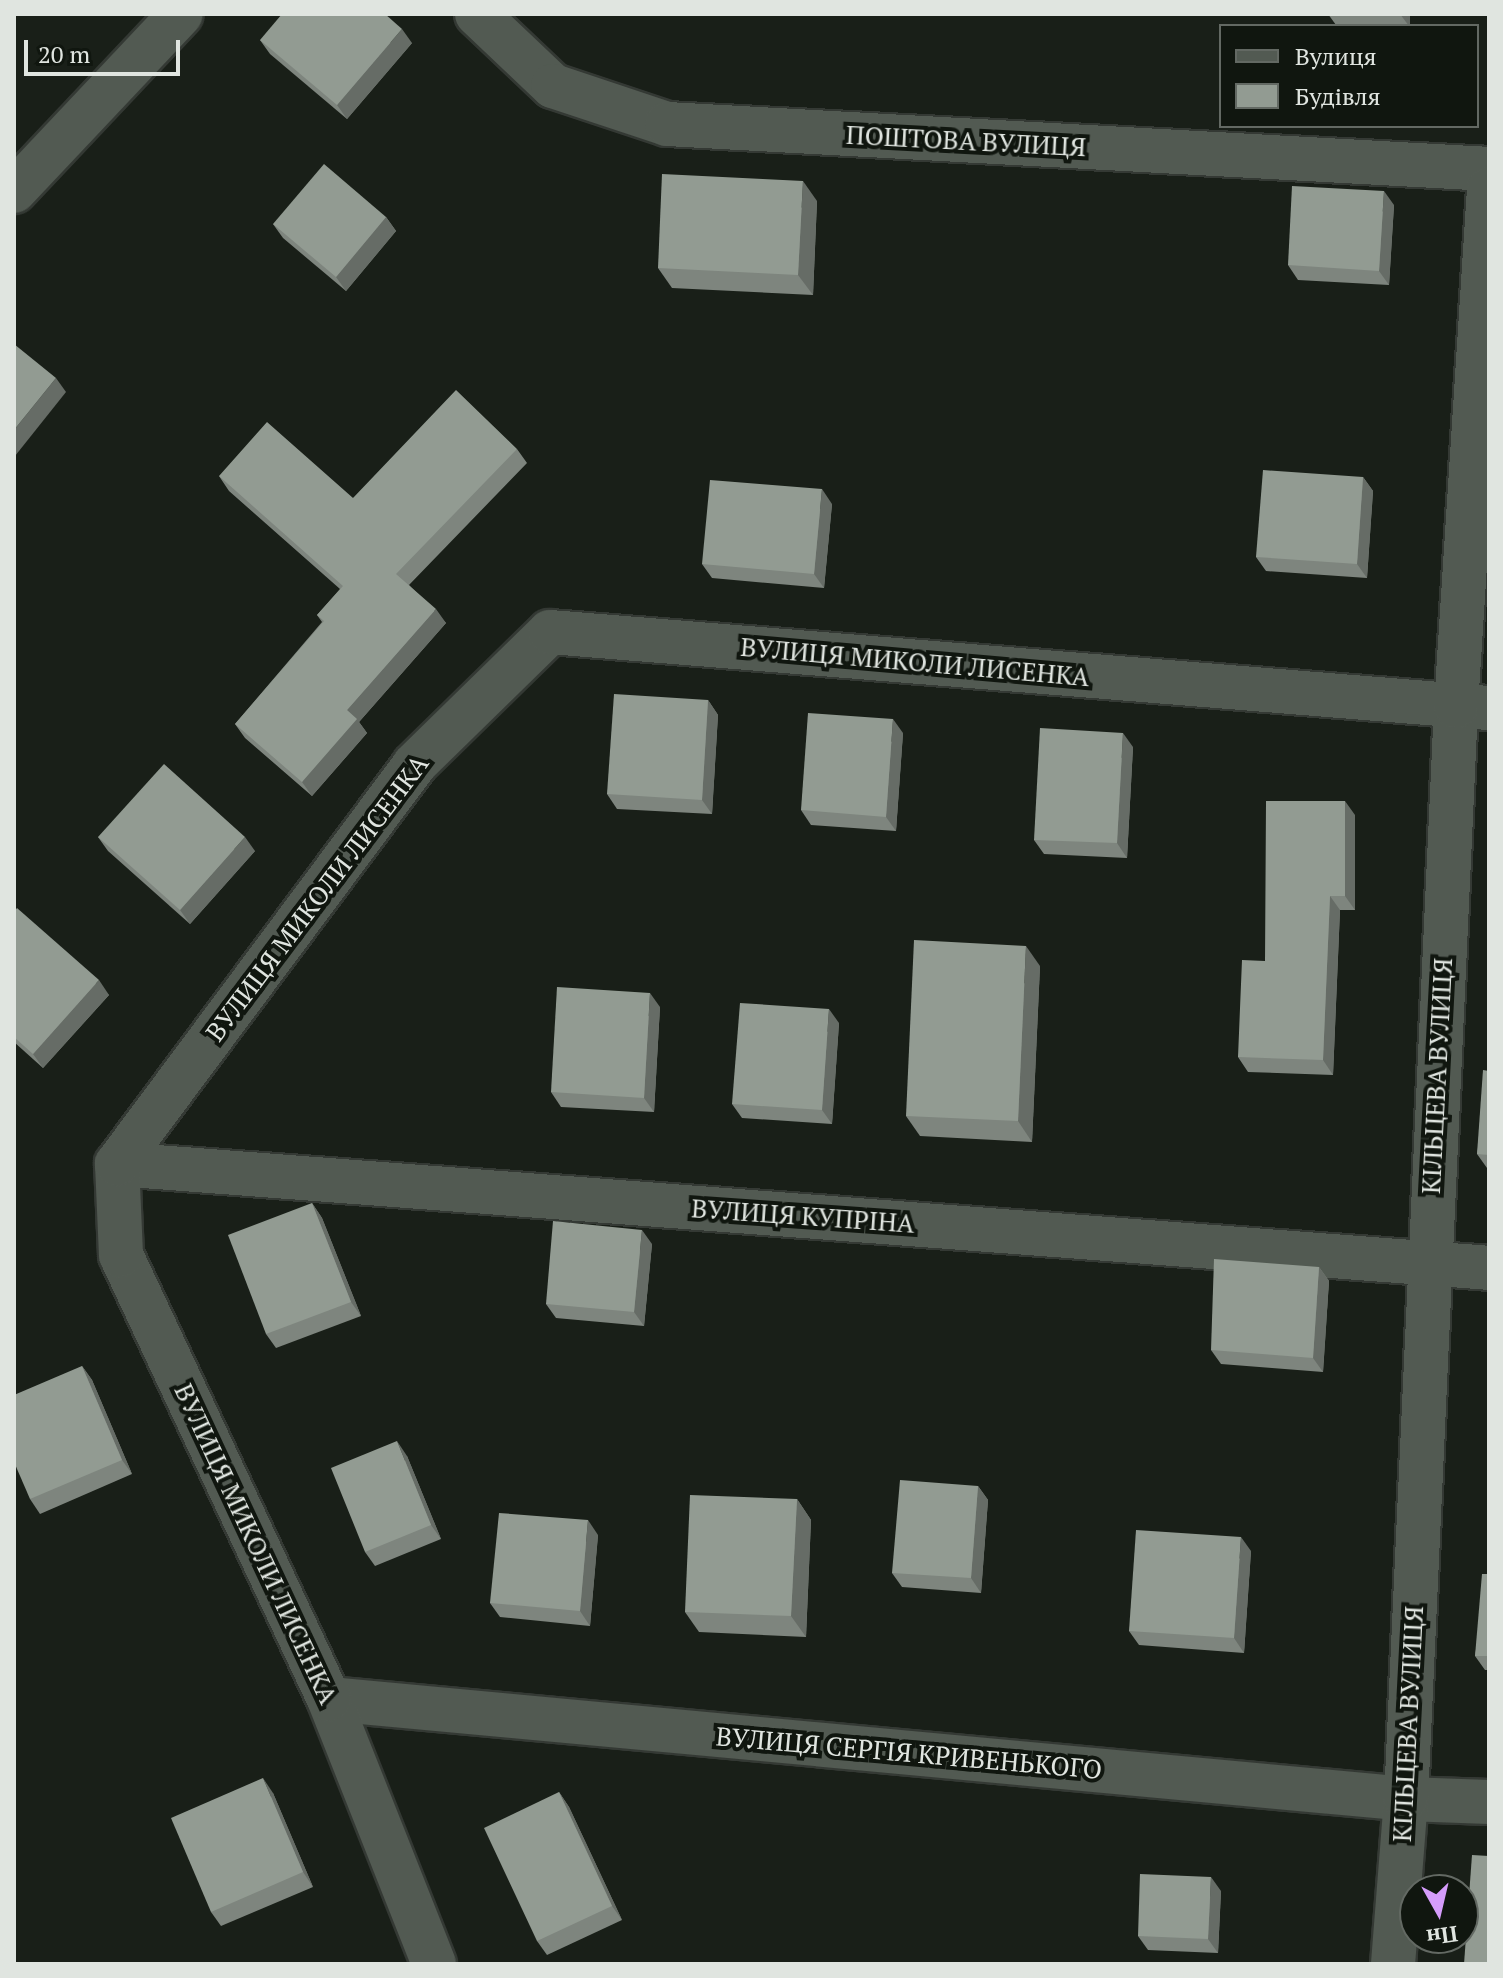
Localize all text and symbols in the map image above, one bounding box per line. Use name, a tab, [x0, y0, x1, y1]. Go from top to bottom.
scale bar	[28, 24, 184, 74]
legend	[1219, 24, 1479, 128]
text: 20 m	[38, 38, 90, 70]
text: Вулиця	[1295, 40, 1377, 72]
text: Будівля	[1295, 80, 1380, 112]
street label: ПОШТОВА ВУЛИЦЯ	[845, 119, 1087, 163]
street label: ВУЛИЦЯ МИКОЛИ ЛИСЕНКА	[739, 631, 1091, 693]
street label: ВУЛИЦЯ МИКОЛИ ЛИСЕНКА	[199, 749, 435, 1047]
street label: КІЛЬЦЕВА ВУЛИЦЯ	[1415, 957, 1459, 1195]
street label: ВУЛИЦЯ КУПРІНА	[690, 1193, 916, 1239]
street label: ВУЛИЦЯ МИКОЛИ ЛИСЕНКА	[168, 1379, 344, 1709]
street label: КІЛЬЦЕВА ВУЛИЦЯ	[1386, 1605, 1430, 1843]
street label: ВУЛИЦЯ СЕРГІЯ КРИВЕНЬКОГО	[715, 1721, 1103, 1785]
north arrow	[1399, 1874, 1479, 1954]
text: Пн	[1425, 1920, 1460, 1953]

